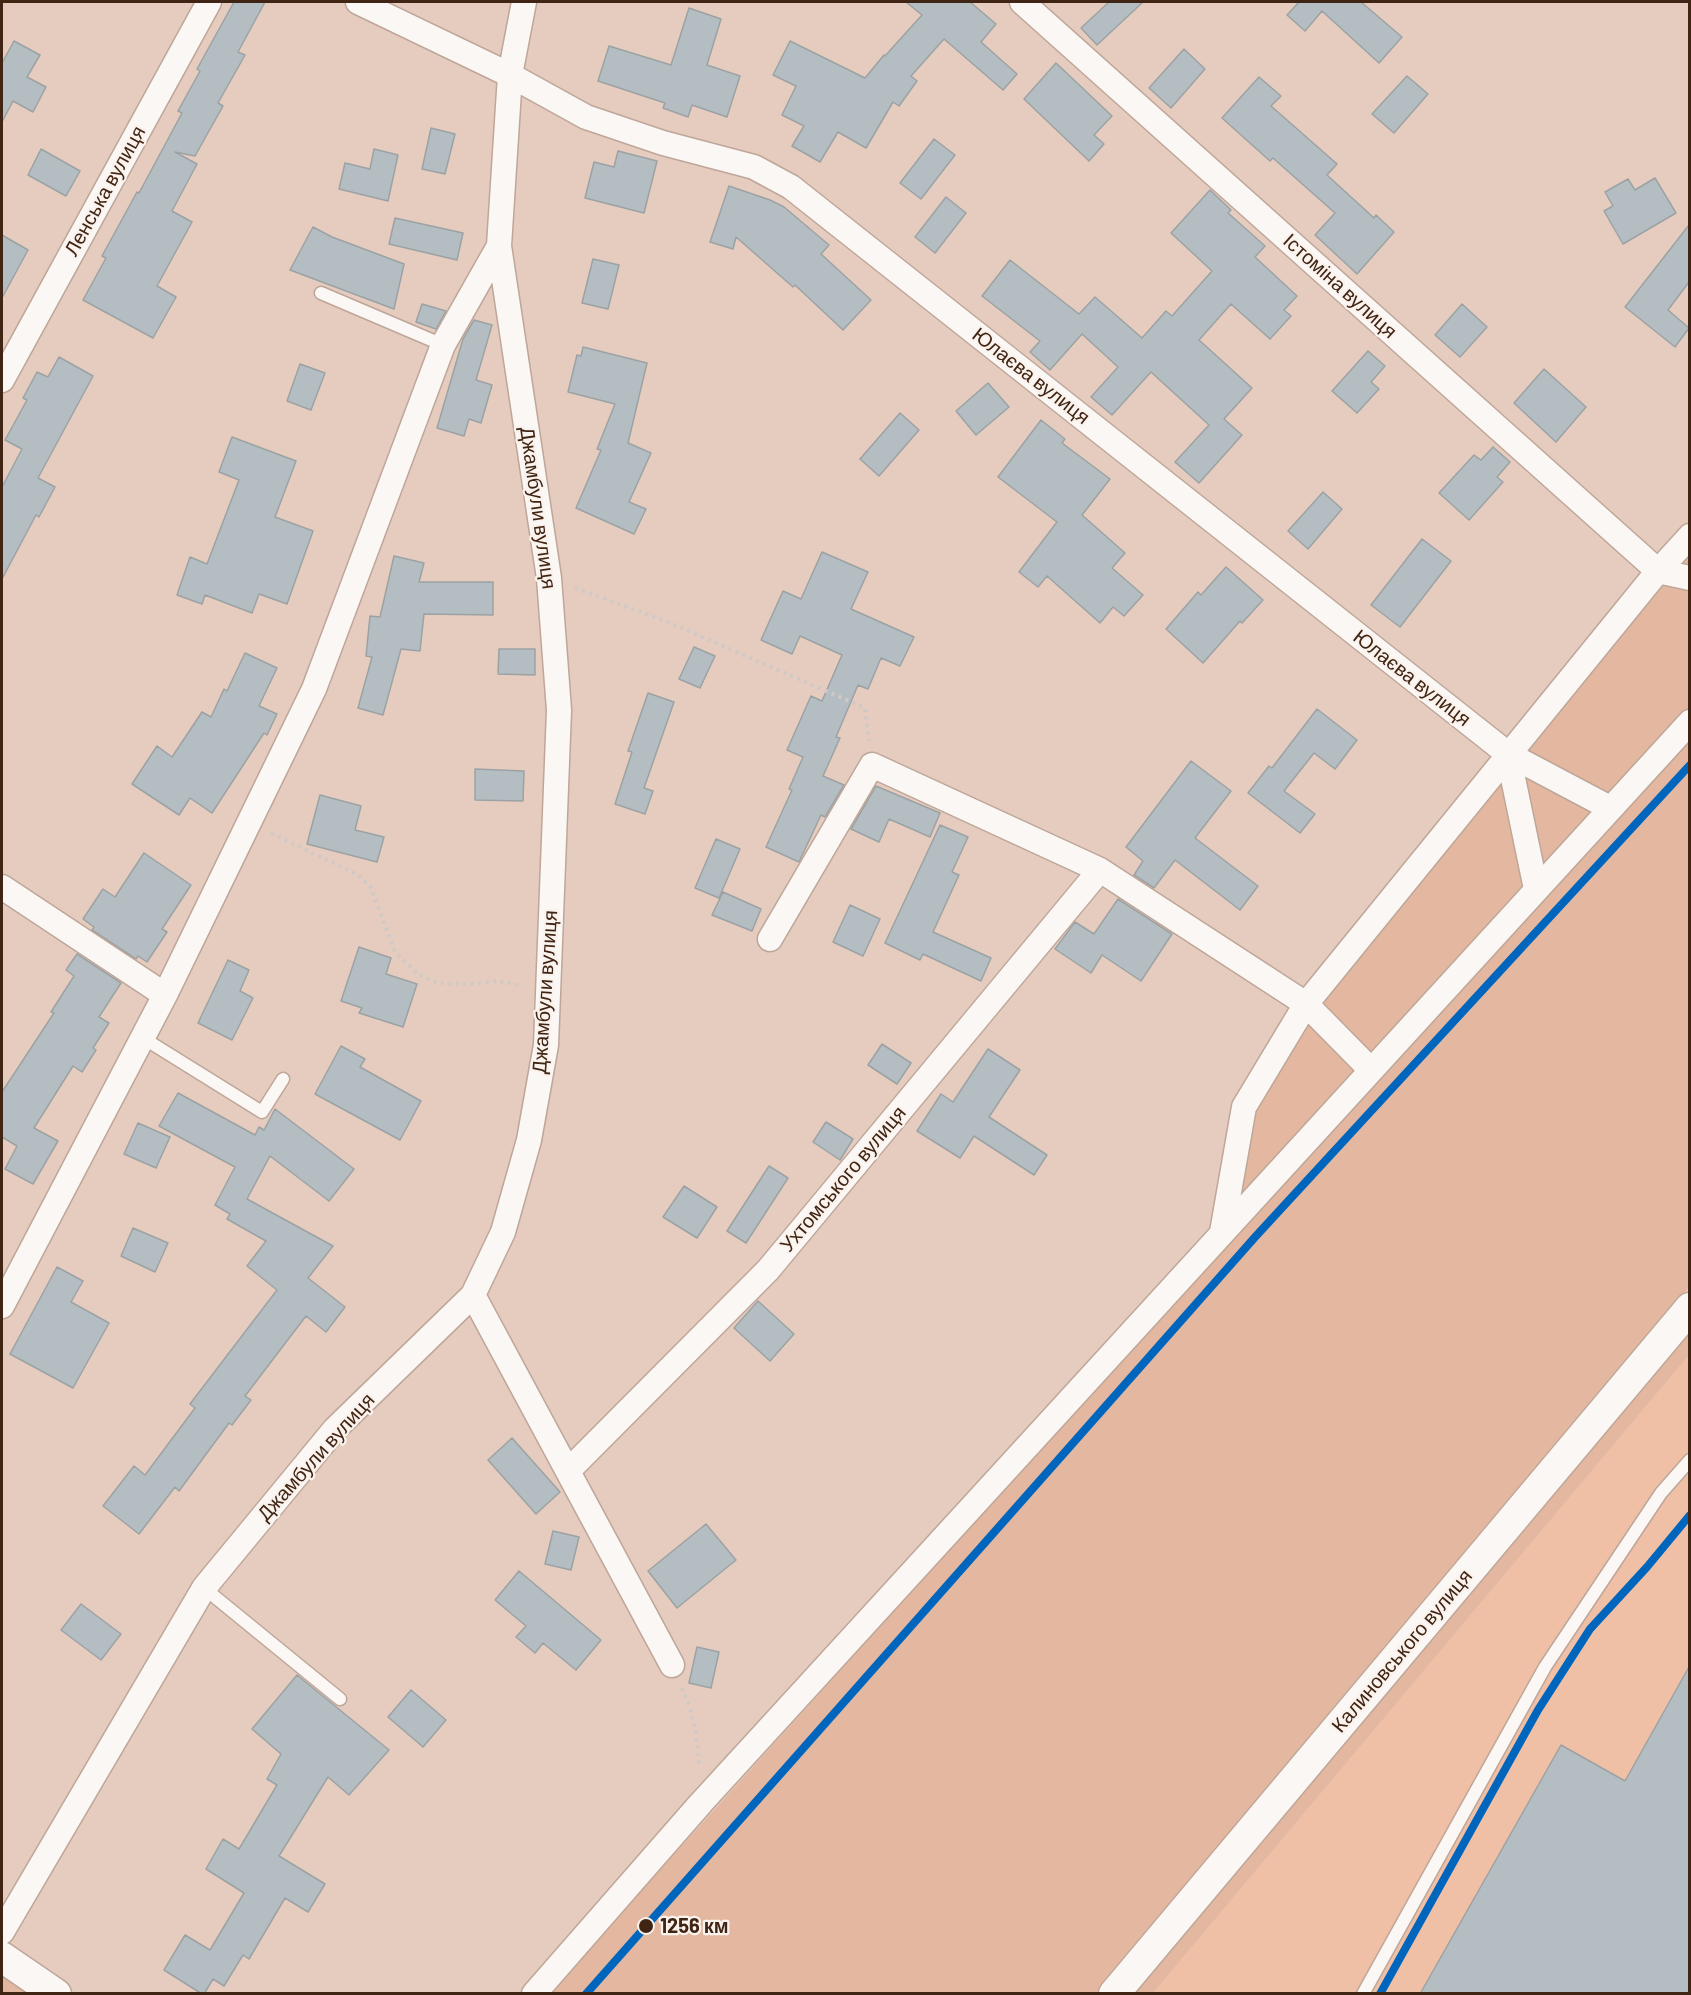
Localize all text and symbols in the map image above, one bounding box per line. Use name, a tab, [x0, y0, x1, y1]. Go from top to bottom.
street label: Ленська вулиця	[59, 122, 151, 260]
street label: Істоміна вулиця	[1278, 229, 1402, 343]
street label: Юлаєва вулиця	[967, 323, 1095, 429]
street label: Джамбули вулиця	[515, 425, 561, 591]
street label: Юлаєва вулиця	[1348, 625, 1476, 731]
street label: Джамбули вулиця	[527, 909, 563, 1075]
street label: Ухтомського вулиця	[775, 1101, 911, 1257]
street label: Джамбули вулиця	[252, 1388, 380, 1526]
street label: Калиновського вулиця	[1327, 1565, 1477, 1737]
place label: 1256 км	[660, 1914, 729, 1938]
marker: 1256 км	[637, 1917, 655, 1935]

